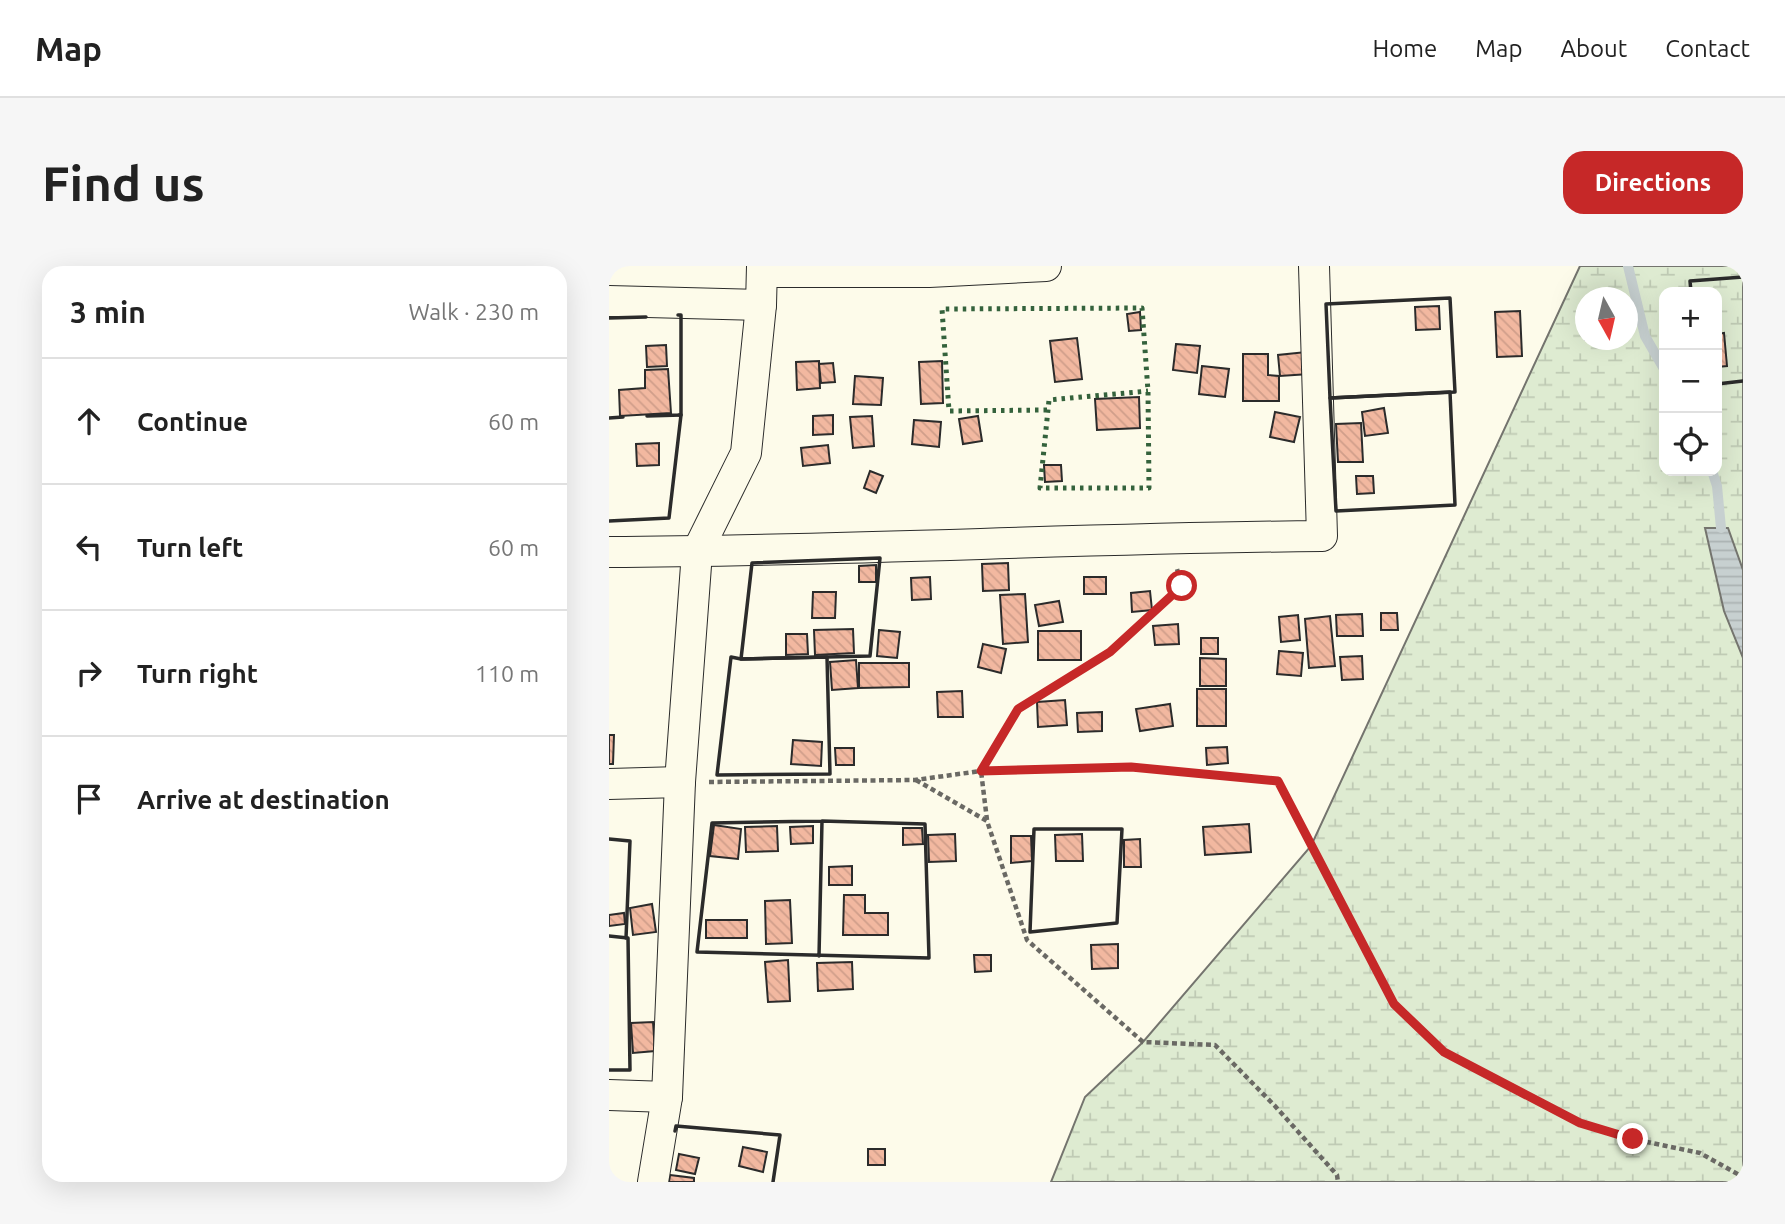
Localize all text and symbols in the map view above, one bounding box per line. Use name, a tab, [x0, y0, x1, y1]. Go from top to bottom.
text: Map	[35, 30, 102, 67]
text: Home	[1372, 35, 1437, 62]
text: Map	[1475, 35, 1522, 62]
text: About	[1560, 35, 1627, 62]
text: Contact	[1665, 35, 1750, 62]
button: Directions	[1563, 151, 1743, 214]
text: Find us	[42, 155, 205, 210]
north arrow	[1575, 287, 1638, 350]
map controls	[1659, 287, 1722, 476]
button: +	[1659, 287, 1722, 350]
text: 3 min	[70, 295, 146, 329]
text: Walk · 230 m	[408, 299, 539, 324]
button: −	[1659, 350, 1722, 413]
icon: ahead	[70, 402, 108, 440]
text: Continue	[137, 407, 248, 436]
text: 60 m	[488, 409, 539, 434]
button: locate	[1659, 413, 1722, 476]
icon: left	[70, 528, 108, 566]
text: Turn left	[137, 533, 243, 562]
text: 60 m	[488, 535, 539, 560]
route start	[1166, 570, 1197, 601]
icon: right	[70, 654, 108, 692]
text: Turn right	[137, 659, 258, 688]
text: 110 m	[475, 661, 539, 686]
icon: arrive	[70, 780, 108, 818]
text: Arrive at destination	[137, 785, 390, 814]
route end	[1617, 1123, 1648, 1154]

